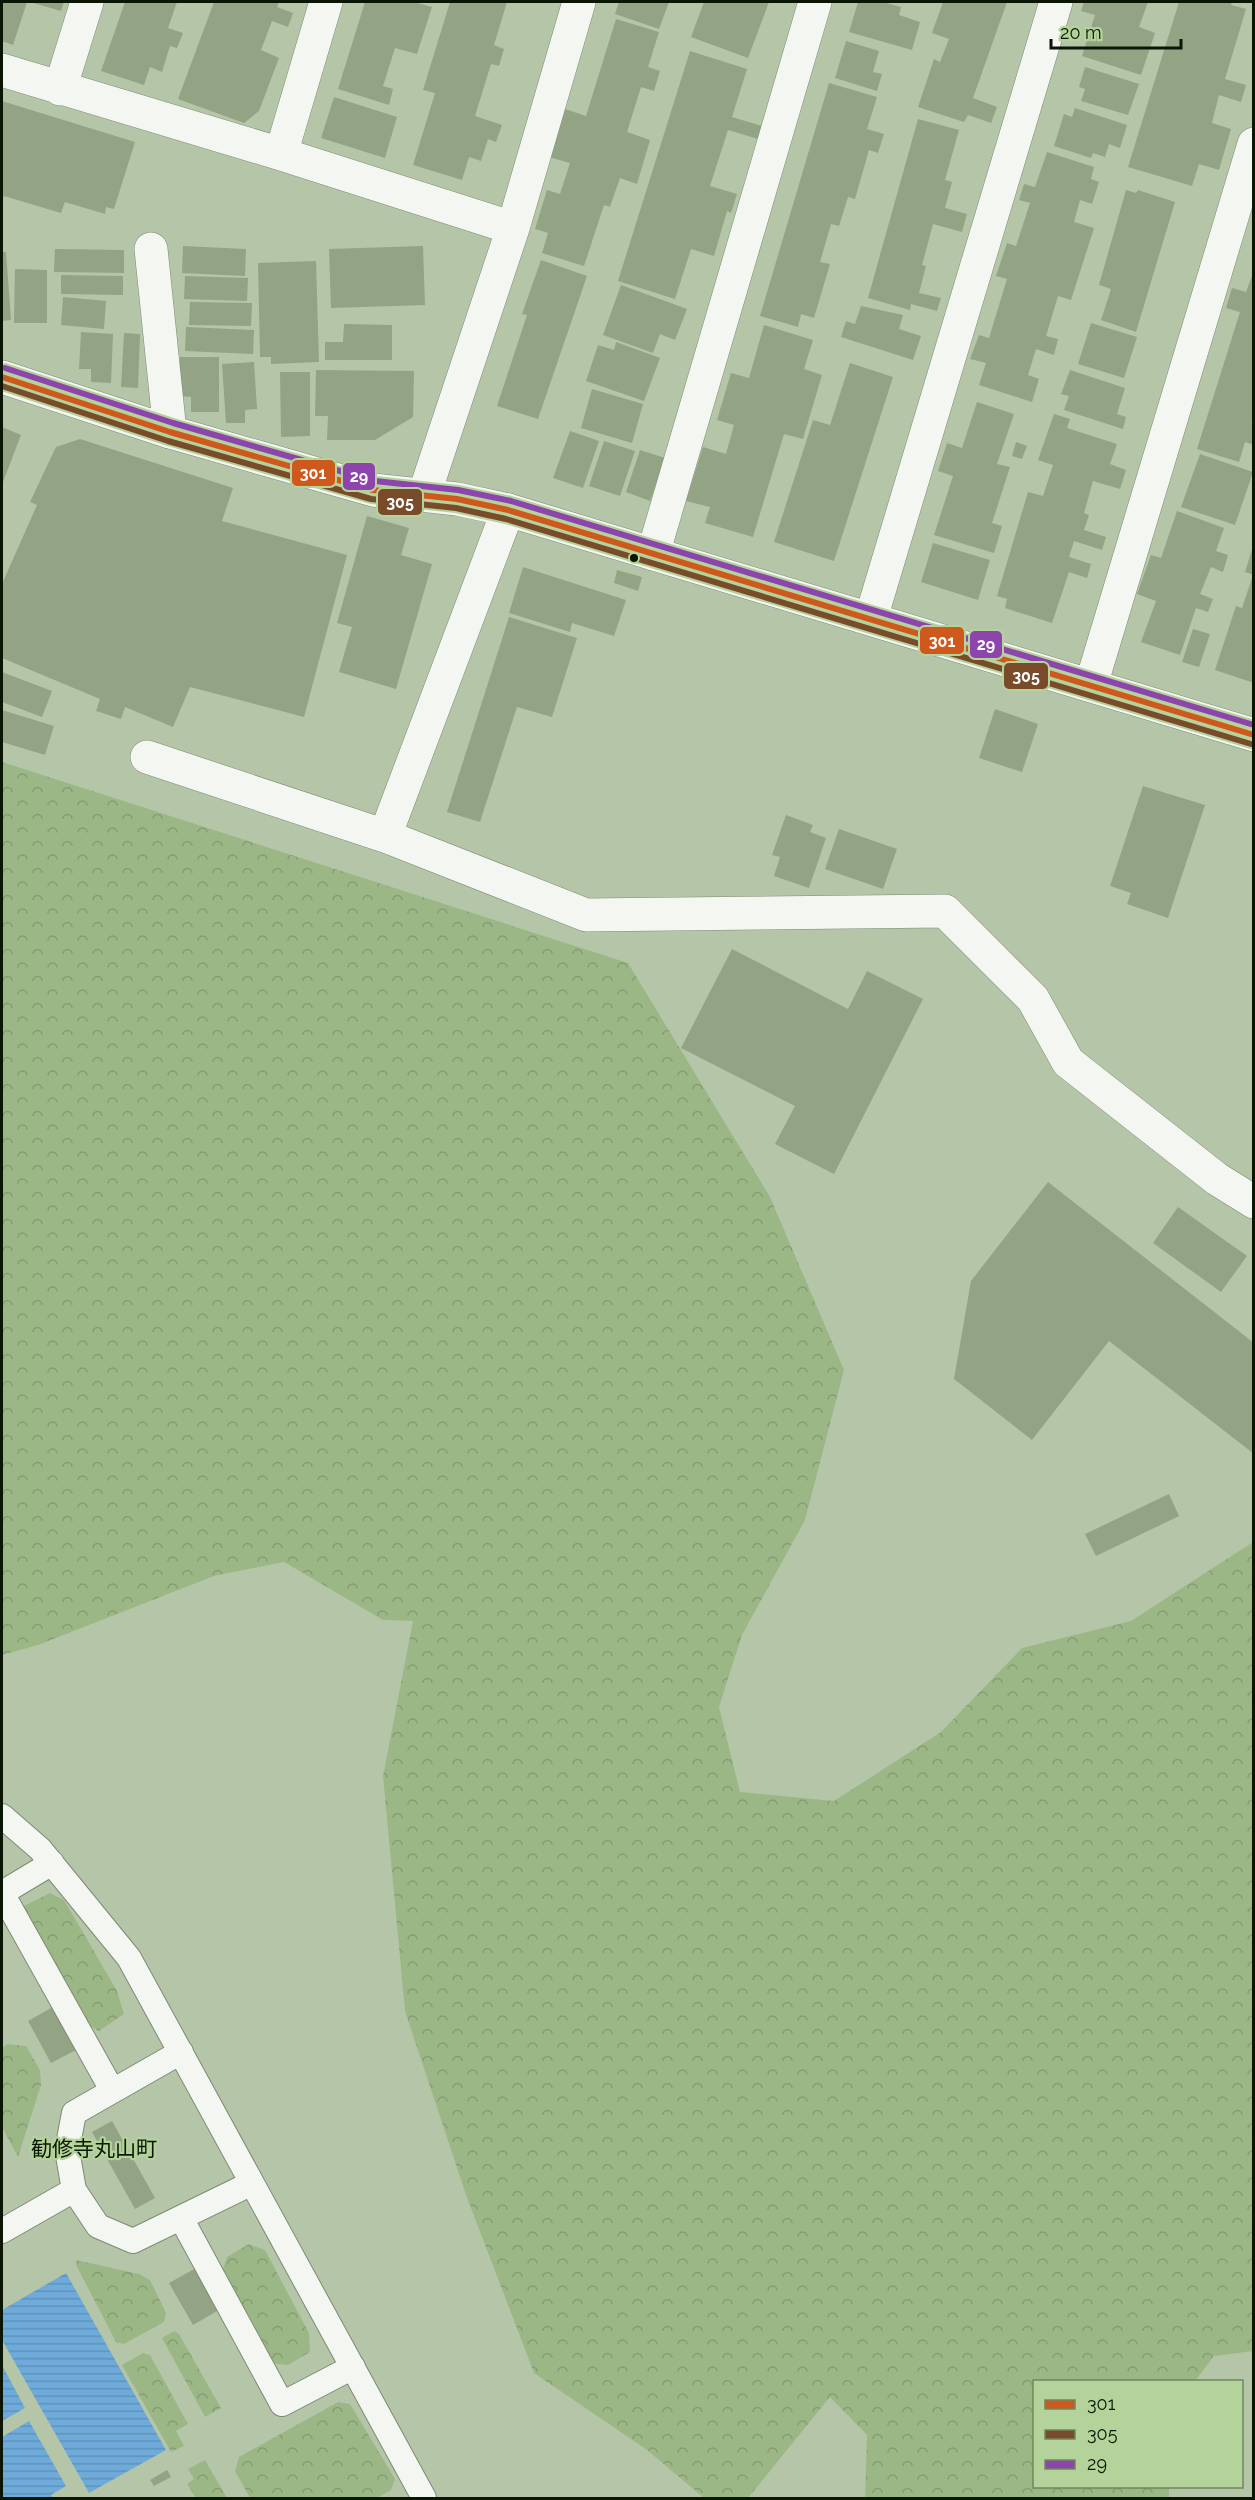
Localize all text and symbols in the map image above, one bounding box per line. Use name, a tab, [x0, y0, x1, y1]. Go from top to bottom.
scale bar	[1051, 12, 1182, 50]
text: 20 m	[1060, 22, 1102, 43]
line badge: 301	[291, 459, 336, 487]
line badge: 29	[342, 462, 376, 491]
text: 301	[300, 464, 326, 483]
text: 29	[350, 467, 368, 486]
line badge: 305	[377, 488, 423, 516]
text: 305	[386, 493, 414, 512]
unlabelled marker	[628, 552, 640, 564]
line badge: 301	[919, 626, 965, 655]
line badge: 29	[969, 630, 1003, 659]
text: 301	[929, 632, 955, 651]
text: 29	[977, 635, 995, 654]
line badge: 305	[1003, 662, 1049, 690]
text: 305	[1012, 667, 1040, 686]
district label: 勧修寺丸山町	[31, 2136, 157, 2161]
legend	[1033, 2380, 1243, 2488]
text: 301	[1087, 2393, 1116, 2414]
text: 305	[1087, 2423, 1118, 2444]
text: 29	[1087, 2453, 1107, 2474]

